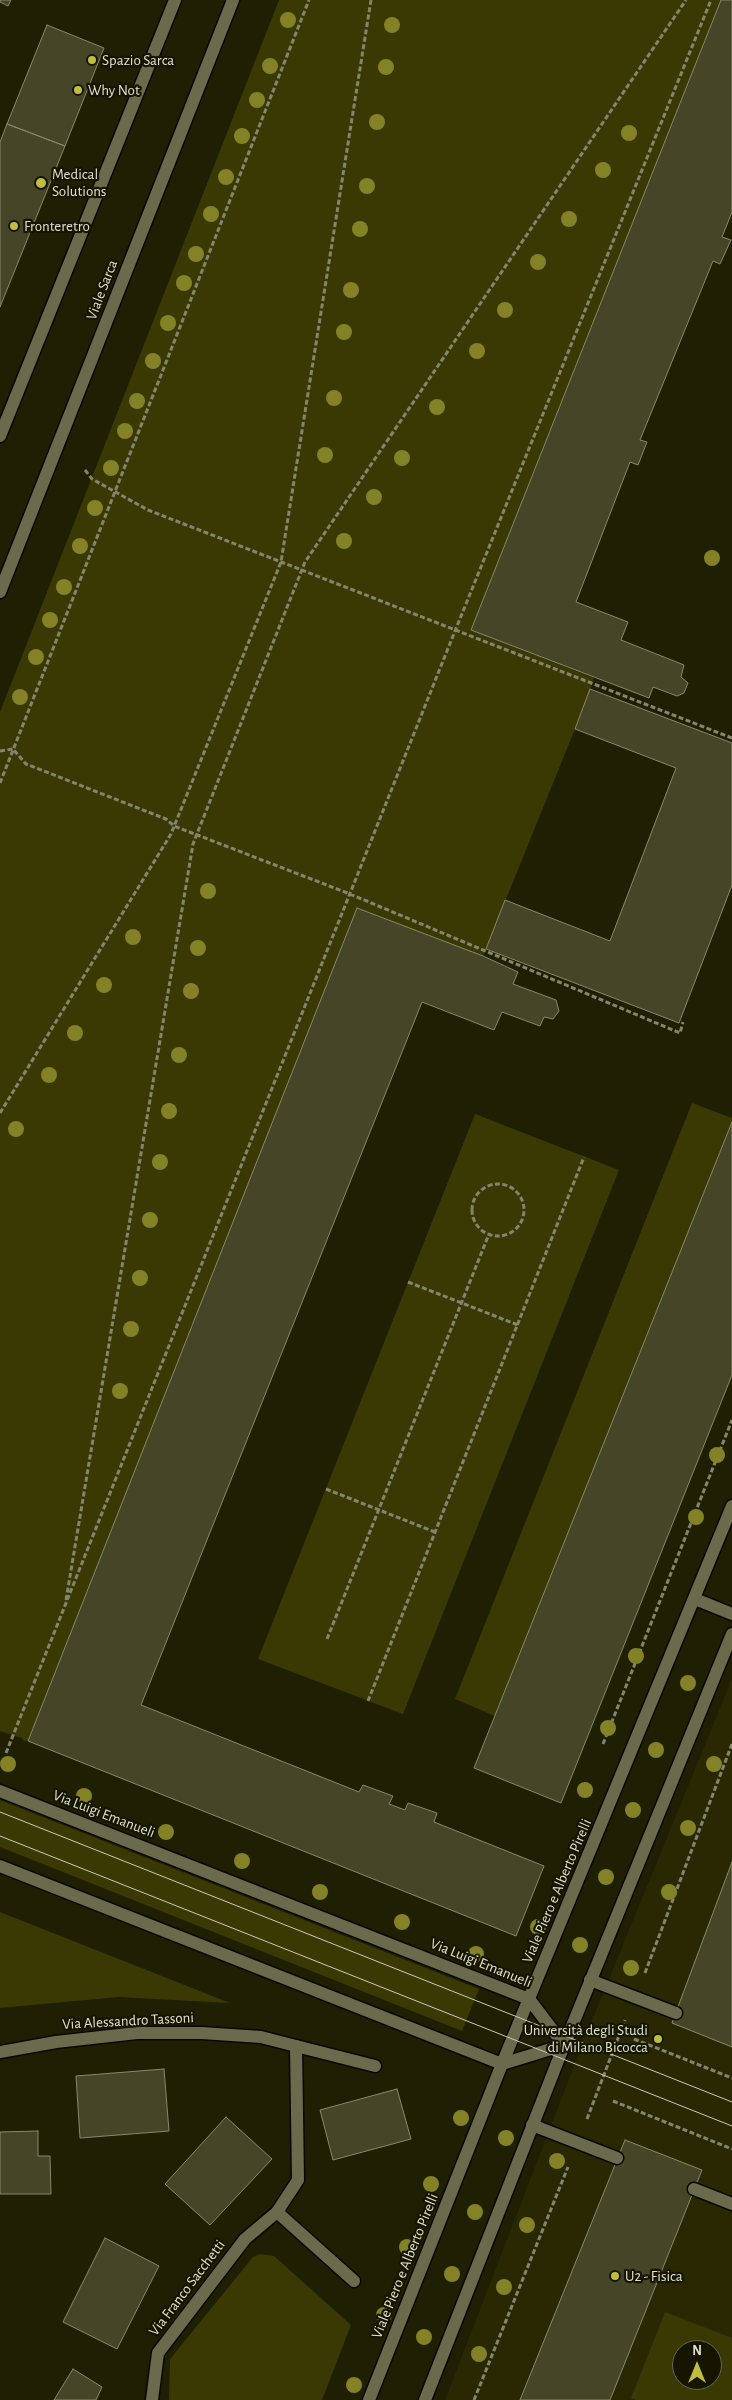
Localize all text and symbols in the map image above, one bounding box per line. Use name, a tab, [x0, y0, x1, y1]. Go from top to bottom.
place label: Spazio Sarca	[102, 51, 174, 69]
marker: Spazio Sarca	[86, 54, 98, 66]
place label: Why Not	[88, 81, 140, 99]
marker: Why Not	[72, 84, 84, 96]
place label: Medical Solutions	[52, 165, 106, 200]
marker: Medical Solutions	[34, 176, 48, 190]
place label: Fronteretro	[24, 217, 90, 235]
marker: Fronteretro	[8, 220, 20, 232]
street label: Viale Sarca	[82, 257, 122, 323]
street label: Via Luigi Emanueli	[50, 1786, 158, 1842]
street label: Viale Piero e Alberto Pirelli	[518, 1816, 596, 1966]
street label: Via Luigi Emanueli	[428, 1934, 534, 1992]
street label: Via Alessandro Tassoni	[62, 2009, 194, 2033]
place label: Università degli Studi di Milano Bicocca	[524, 2021, 648, 2056]
marker: Università degli Studi di Milano Bicocca	[652, 2033, 664, 2045]
street label: Viale Piero e Alberto Pirelli	[368, 2191, 442, 2341]
street label: Via Franco Sacchetti	[145, 2236, 229, 2340]
place label: U2 - Fisica	[625, 2267, 683, 2285]
marker: U2 - Fisica	[609, 2270, 621, 2282]
north arrow	[672, 2340, 722, 2390]
text: N	[692, 2344, 702, 2358]

